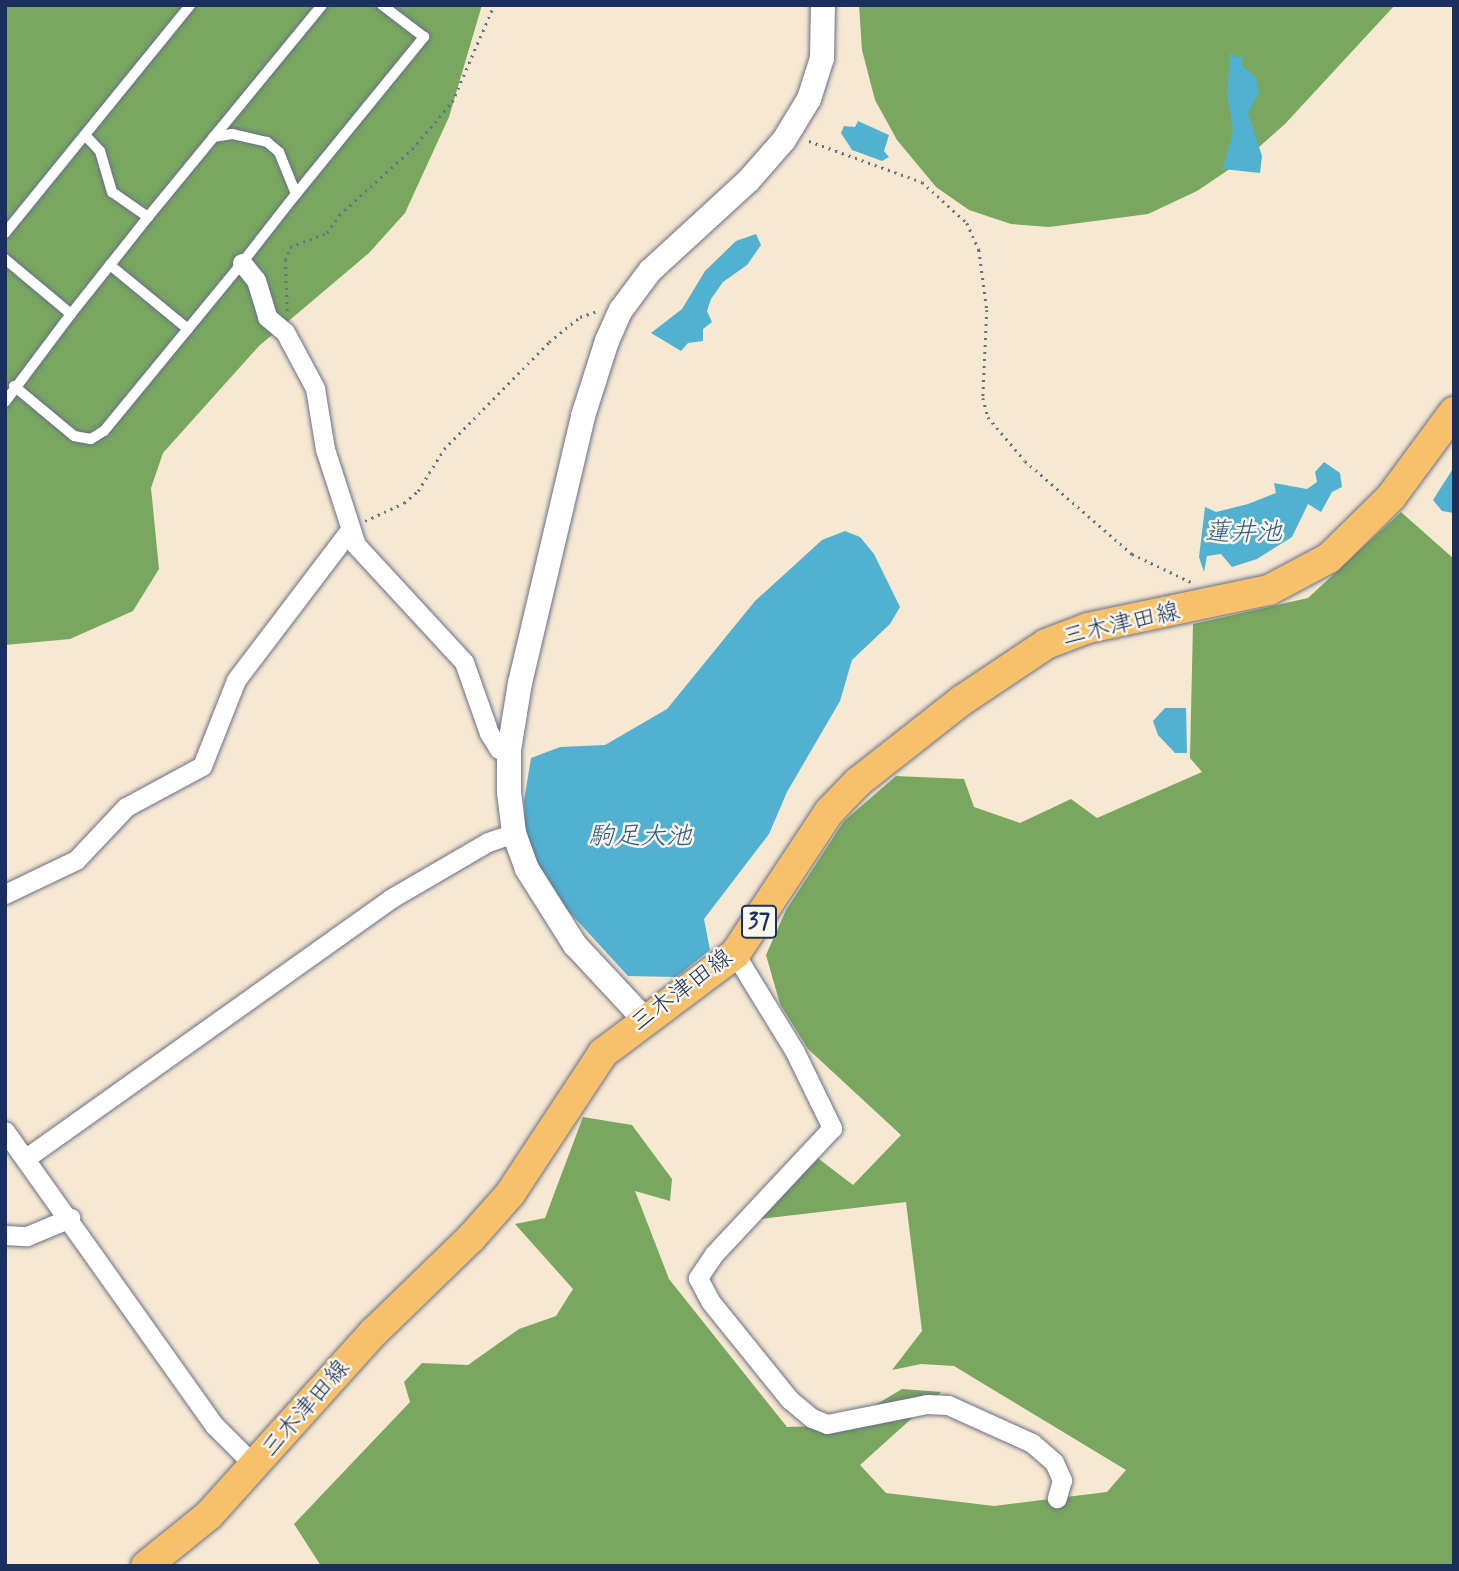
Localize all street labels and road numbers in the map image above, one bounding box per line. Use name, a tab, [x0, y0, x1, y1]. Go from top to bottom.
street label: 三木津田線	[1059, 597, 1183, 653]
road number: 37	[740, 903, 778, 942]
street label: 三木津田線	[625, 943, 739, 1039]
street label: 三木津田線	[256, 1354, 356, 1464]

